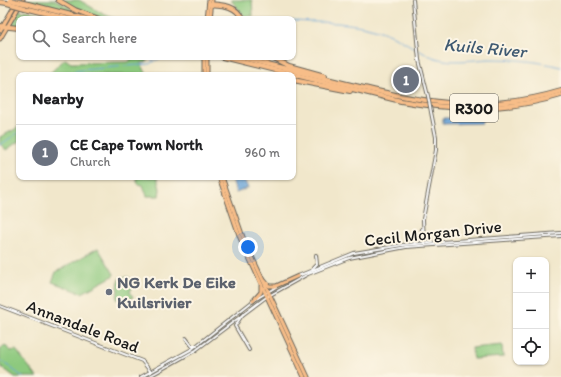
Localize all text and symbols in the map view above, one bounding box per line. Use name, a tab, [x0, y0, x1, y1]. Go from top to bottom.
search box	[16, 16, 296, 60]
icon: search	[30, 27, 52, 49]
text: Search here	[62, 29, 137, 47]
water label: Kuils River	[443, 33, 529, 63]
pin: 1	[393, 65, 419, 95]
text: Nearby	[32, 88, 84, 108]
road number: R300	[450, 94, 498, 122]
text: CE Cape Town North	[70, 136, 203, 154]
text: 1	[42, 145, 48, 160]
text: 960 m	[244, 145, 280, 160]
text: Church	[70, 154, 111, 169]
street label: Cecil Morgan Drive	[363, 216, 503, 250]
your location	[238, 237, 258, 257]
map controls	[513, 257, 549, 365]
button: +	[513, 257, 549, 293]
place label: NG Kerk De Eike Kuilsrivier	[117, 272, 236, 312]
marker: NG Kerk De Eike Kuilsrivier	[104, 287, 114, 297]
button: −	[513, 293, 549, 329]
street label: Annandale Road	[24, 295, 143, 357]
button: locate	[513, 329, 549, 365]

